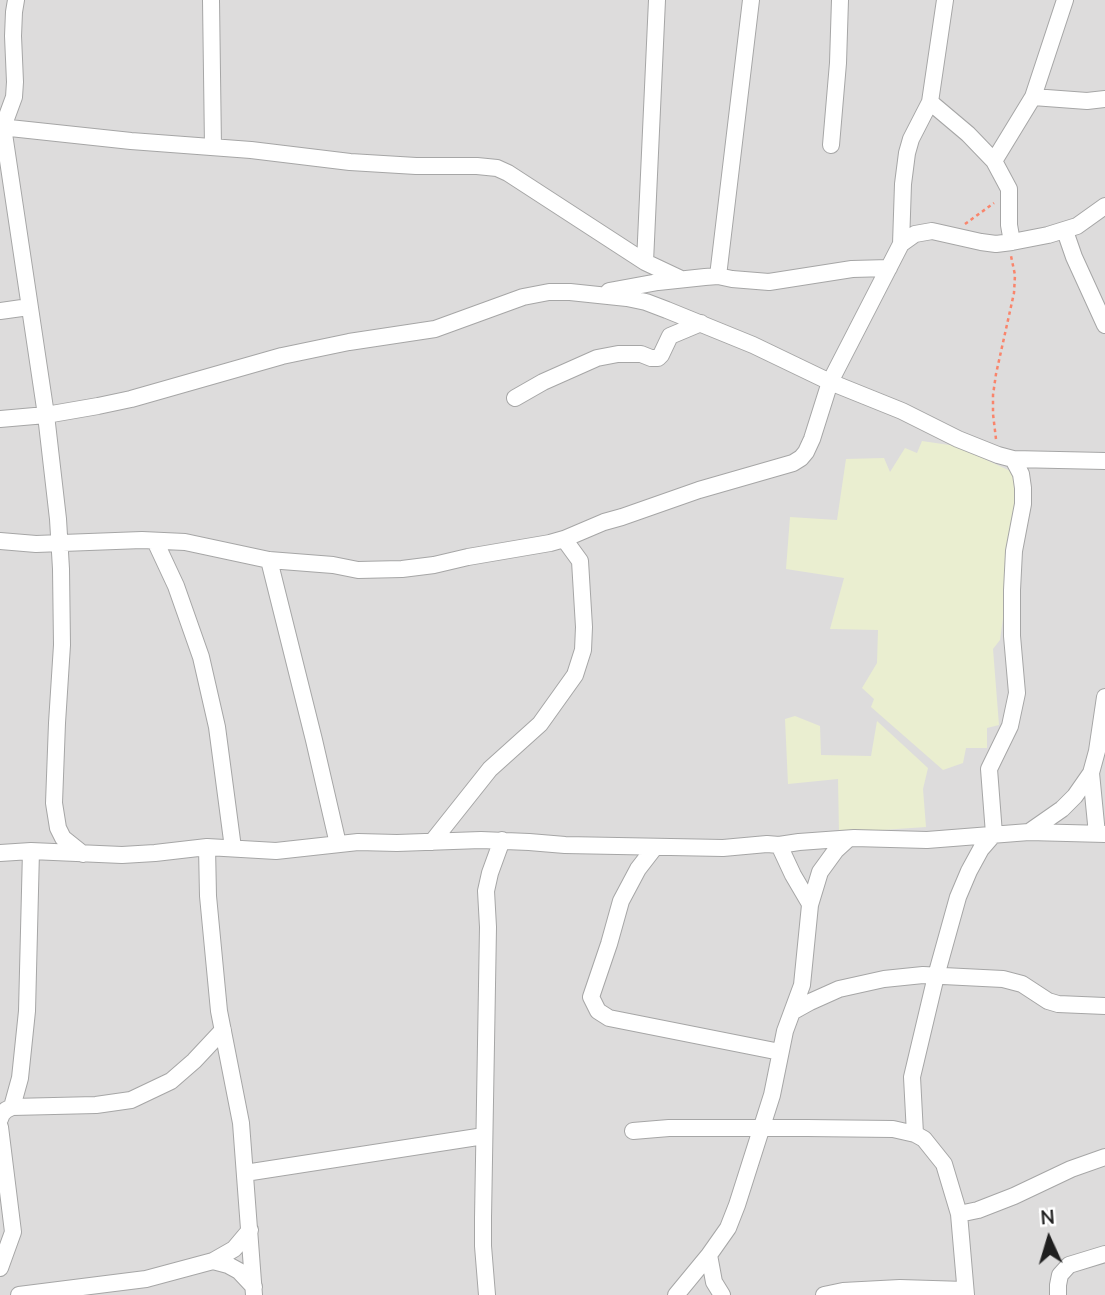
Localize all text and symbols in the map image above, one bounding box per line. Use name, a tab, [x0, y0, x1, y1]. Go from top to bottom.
north arrow	[1014, 1204, 1084, 1274]
text: N	[1040, 1205, 1056, 1232]

